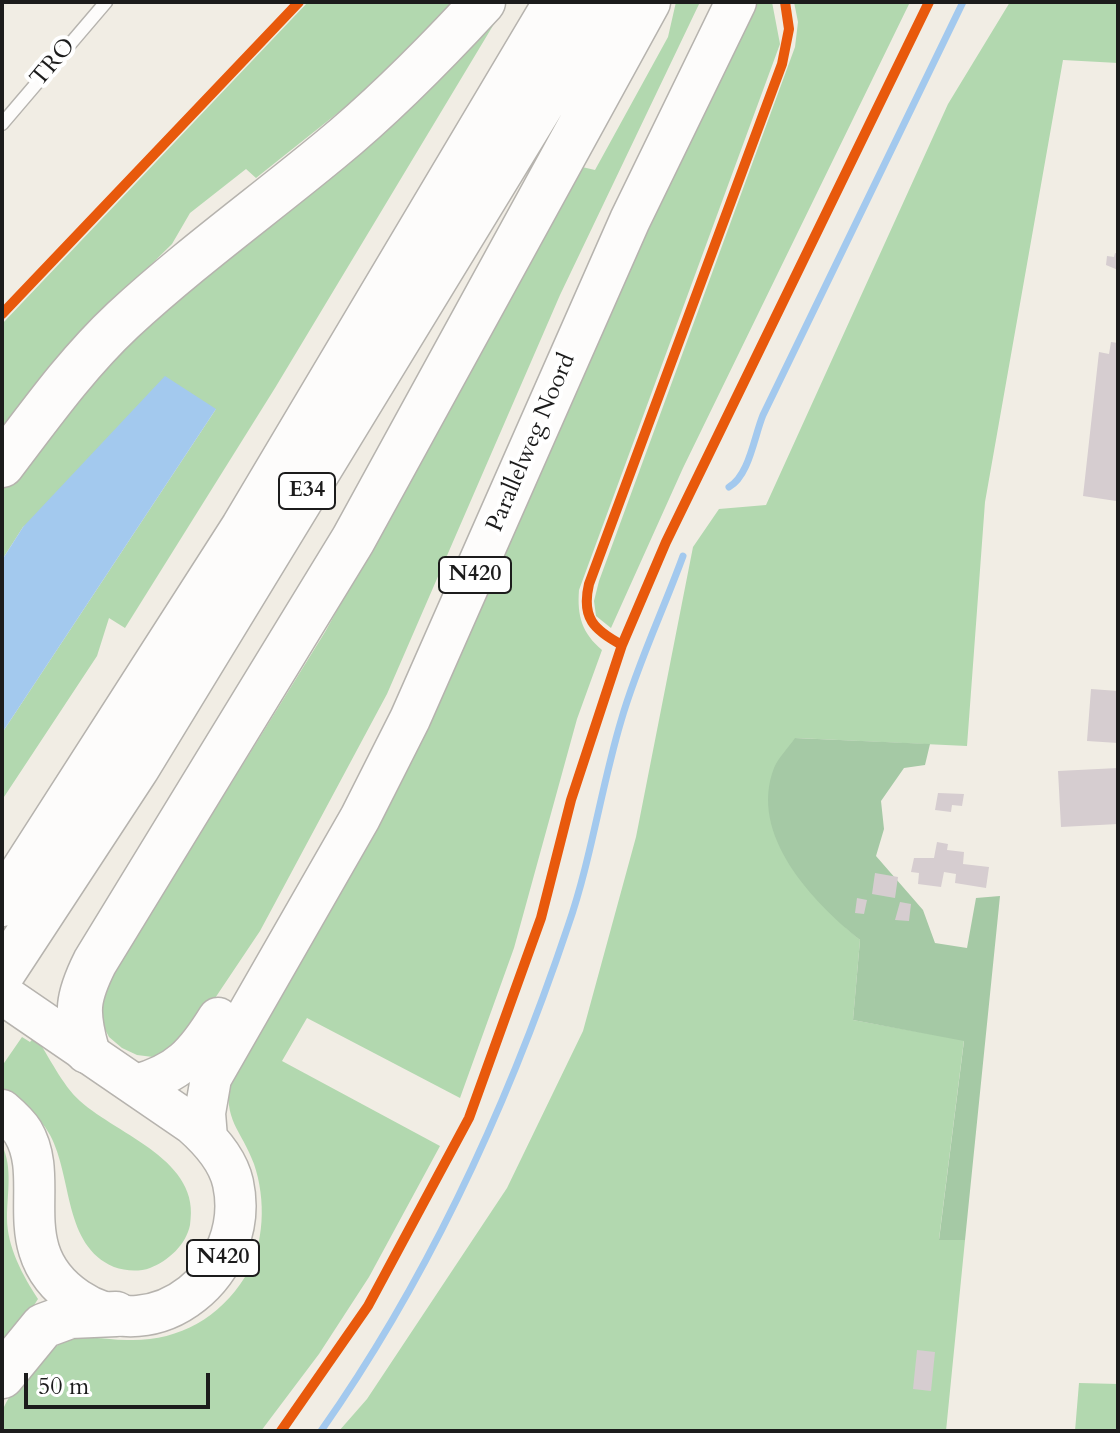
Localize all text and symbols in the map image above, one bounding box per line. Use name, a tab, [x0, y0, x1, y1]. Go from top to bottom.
street label: TRO	[25, 33, 83, 93]
street label: Parallelweg Noord	[481, 350, 583, 536]
road number: E34	[279, 473, 335, 509]
road number: N420	[439, 557, 511, 593]
road number: N420	[187, 1240, 259, 1276]
scale bar	[28, 1357, 214, 1407]
text: 50 m	[38, 1370, 89, 1403]

